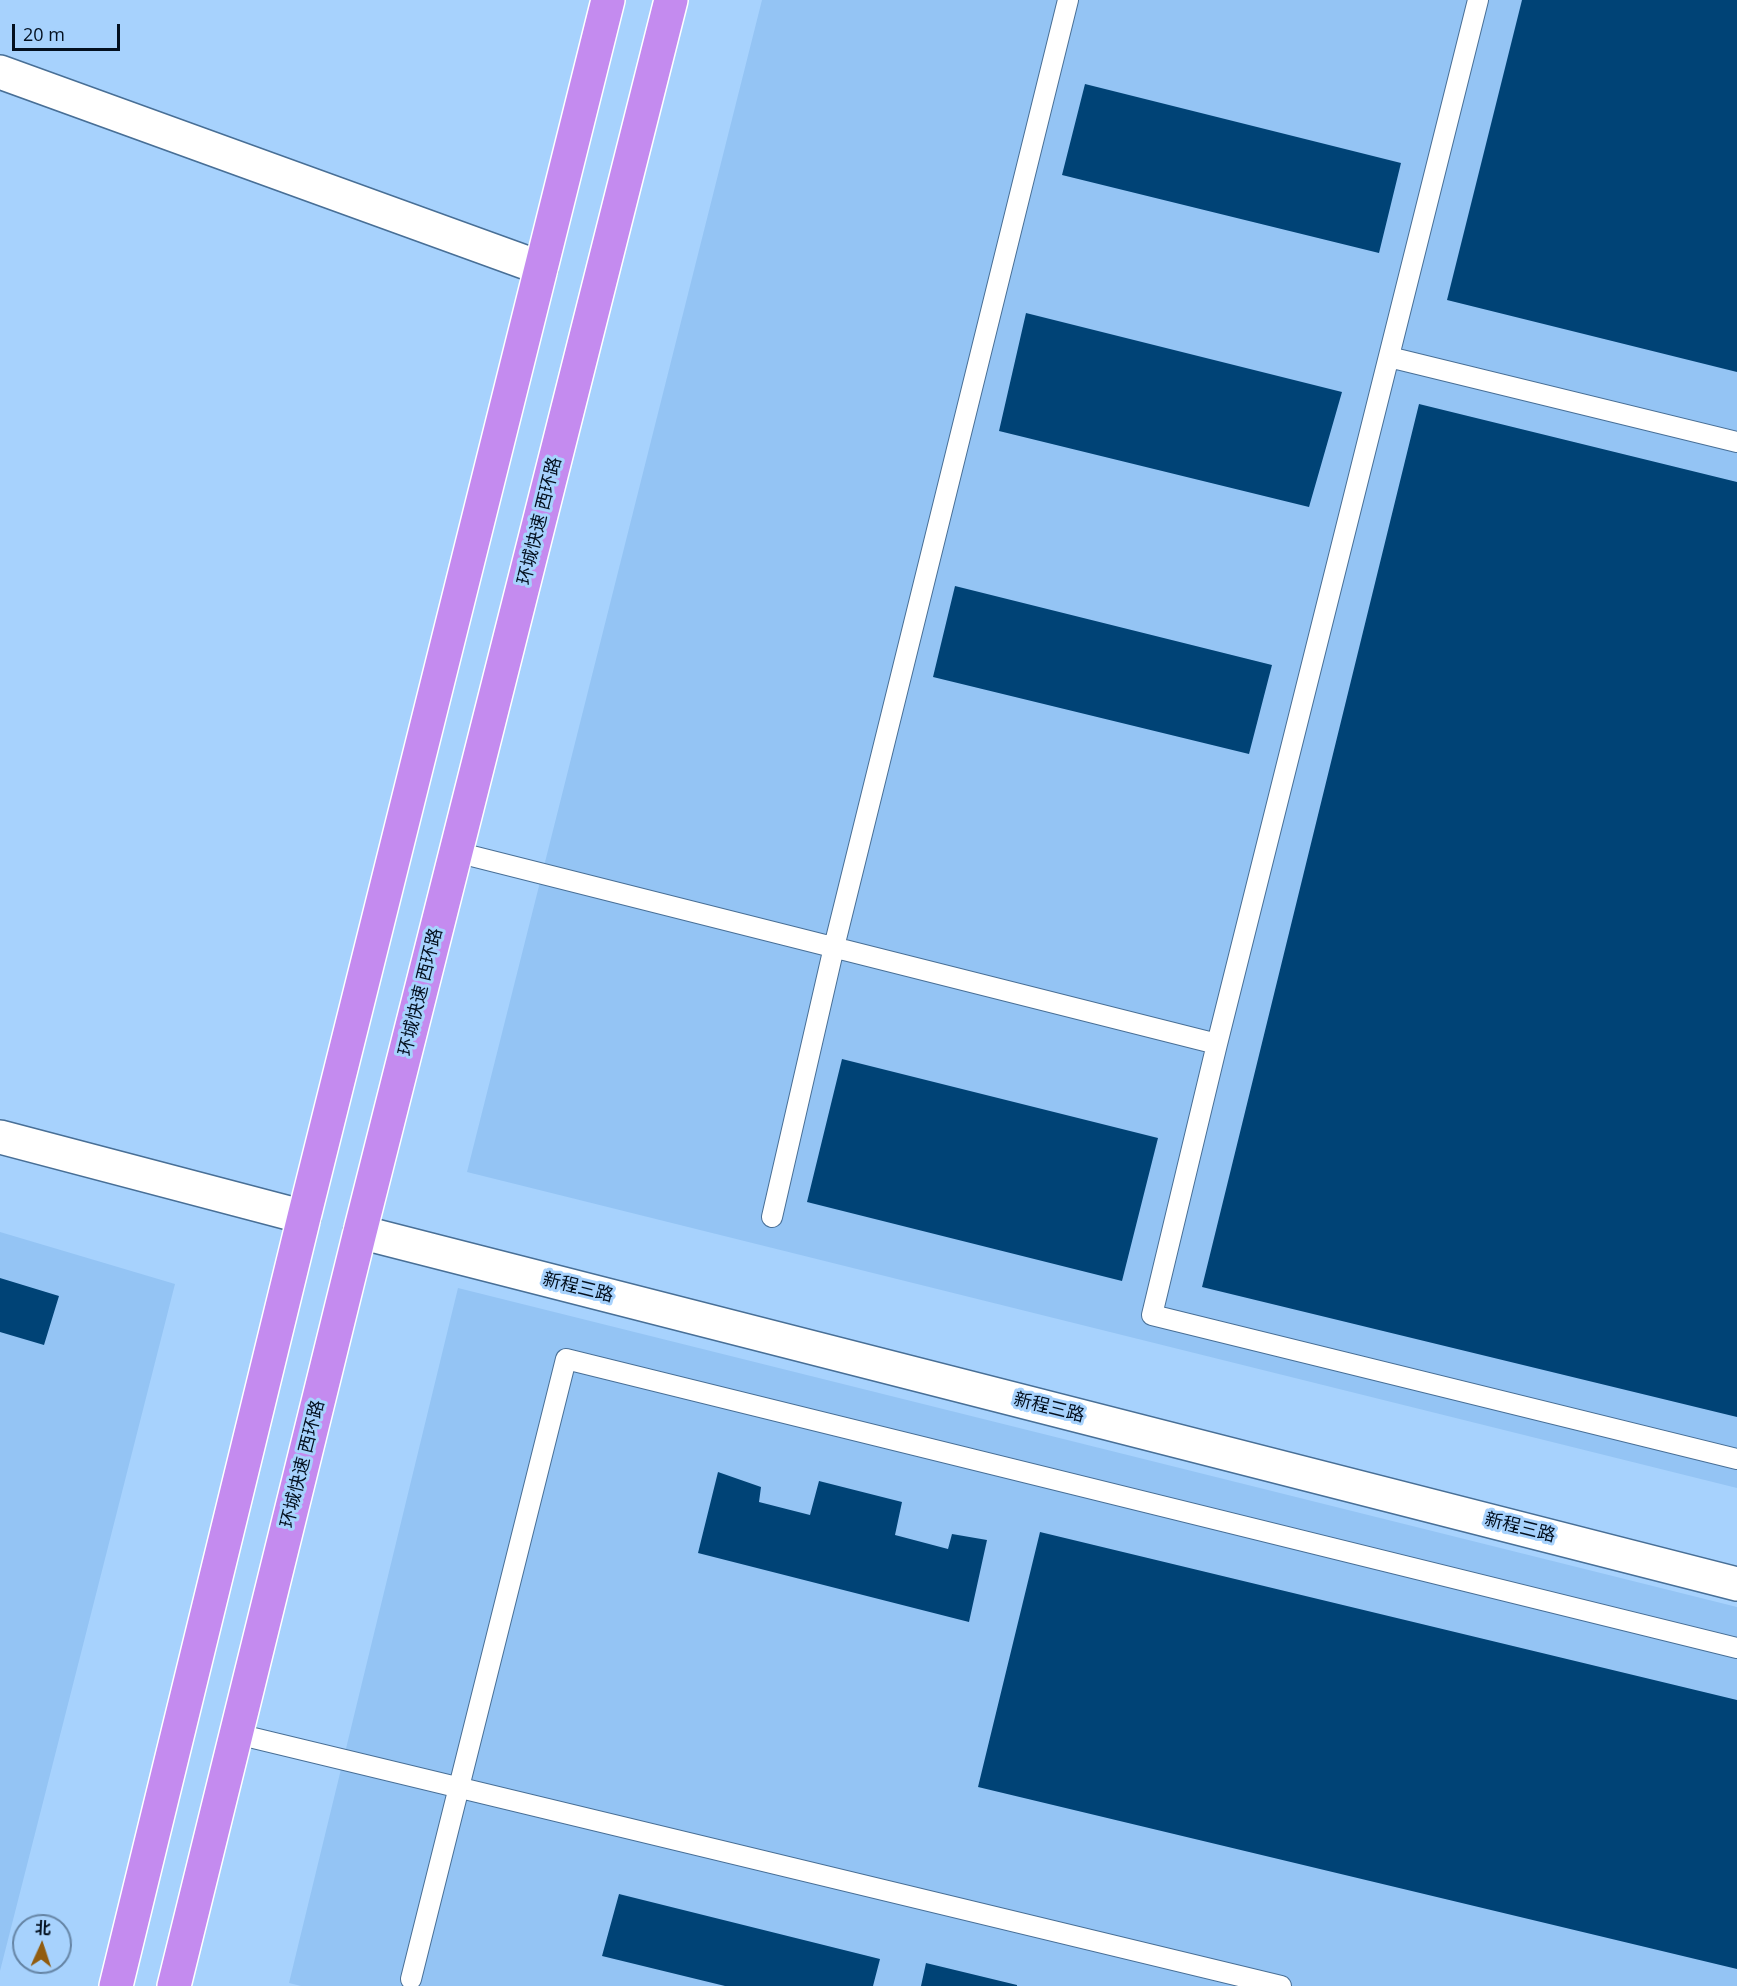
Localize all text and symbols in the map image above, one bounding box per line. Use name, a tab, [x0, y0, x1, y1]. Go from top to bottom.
scale bar	[15, 12, 123, 50]
text: 20 m	[23, 22, 65, 46]
street label: 环城快速 西环路	[514, 455, 566, 587]
street label: 环城快速 西环路	[395, 926, 447, 1058]
street label: 新程三路	[540, 1269, 616, 1307]
street label: 新程三路	[1011, 1389, 1087, 1427]
street label: 环城快速 西环路	[277, 1398, 329, 1530]
street label: 新程三路	[1482, 1509, 1558, 1547]
north arrow	[12, 1914, 72, 1974]
text: 北	[34, 1917, 51, 1939]

